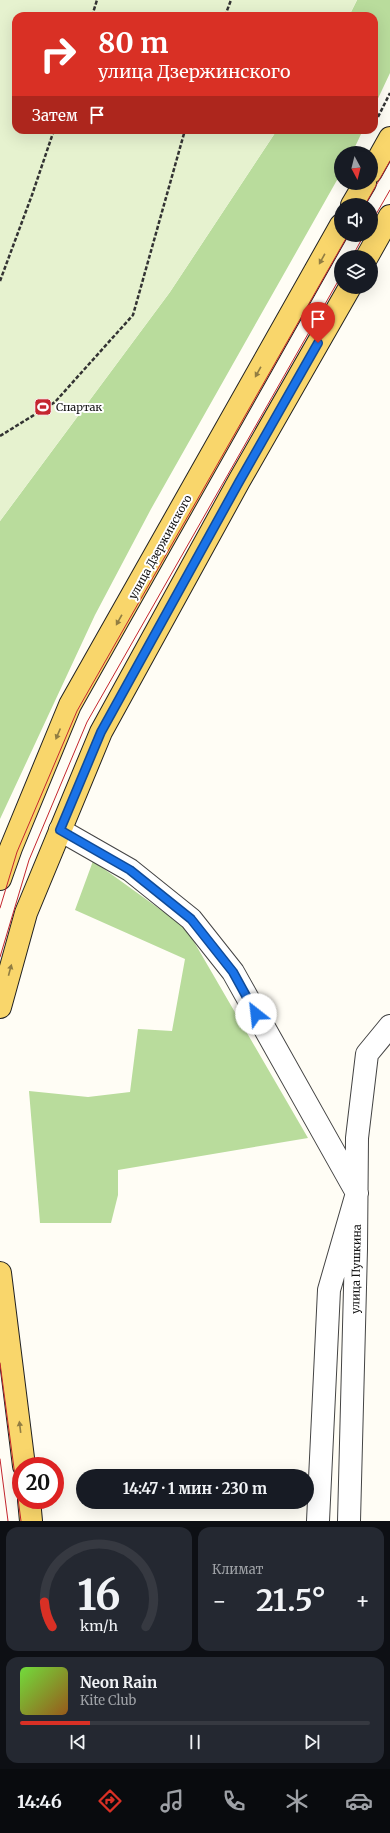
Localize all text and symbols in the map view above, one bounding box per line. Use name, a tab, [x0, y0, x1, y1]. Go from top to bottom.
text: 80 m	[98, 25, 169, 61]
icon: right	[32, 28, 84, 80]
text: улица Дзержинского	[98, 60, 290, 83]
icon: arrive	[86, 104, 108, 126]
text: Затем	[32, 106, 78, 125]
north arrow	[334, 146, 378, 190]
map controls	[334, 146, 378, 294]
button: sound	[334, 198, 378, 242]
button: layers	[334, 250, 378, 294]
one-way arrow	[318, 253, 325, 265]
pin	[301, 302, 335, 343]
icon: arrive	[307, 308, 329, 330]
one-way arrow	[255, 366, 262, 378]
sports icon: Спартак	[33, 397, 53, 417]
place label: Спартак	[56, 400, 102, 414]
street label: улица Дзержинского	[125, 492, 195, 602]
one-way arrow	[115, 614, 122, 625]
one-way arrow	[55, 729, 61, 741]
one-way arrow	[7, 963, 13, 975]
position arrow	[235, 993, 277, 1035]
street label: улица Пушкина	[348, 1224, 364, 1314]
one-way arrow	[16, 1421, 23, 1433]
speed limit sign: 20	[12, 1457, 64, 1509]
text: 14:47 · 1 мин · 230 m	[123, 1479, 267, 1498]
text: Климат	[212, 1561, 263, 1578]
text: 16	[77, 1569, 121, 1621]
text: 21.5°	[256, 1581, 326, 1619]
text: −	[212, 1587, 227, 1615]
text: +	[355, 1587, 370, 1615]
text: km/h	[80, 1617, 118, 1635]
text: Neon Rain	[80, 1673, 157, 1692]
text: Kite Club	[80, 1692, 136, 1709]
icon: previous	[67, 1731, 89, 1753]
icon: pause	[184, 1731, 206, 1753]
icon: next	[301, 1731, 323, 1753]
icon: directions	[96, 1787, 124, 1815]
icon: music	[158, 1787, 186, 1815]
icon: phone	[220, 1787, 248, 1815]
icon: climate	[283, 1787, 311, 1815]
icon: car	[345, 1787, 373, 1815]
text: 14:46	[17, 1790, 62, 1813]

